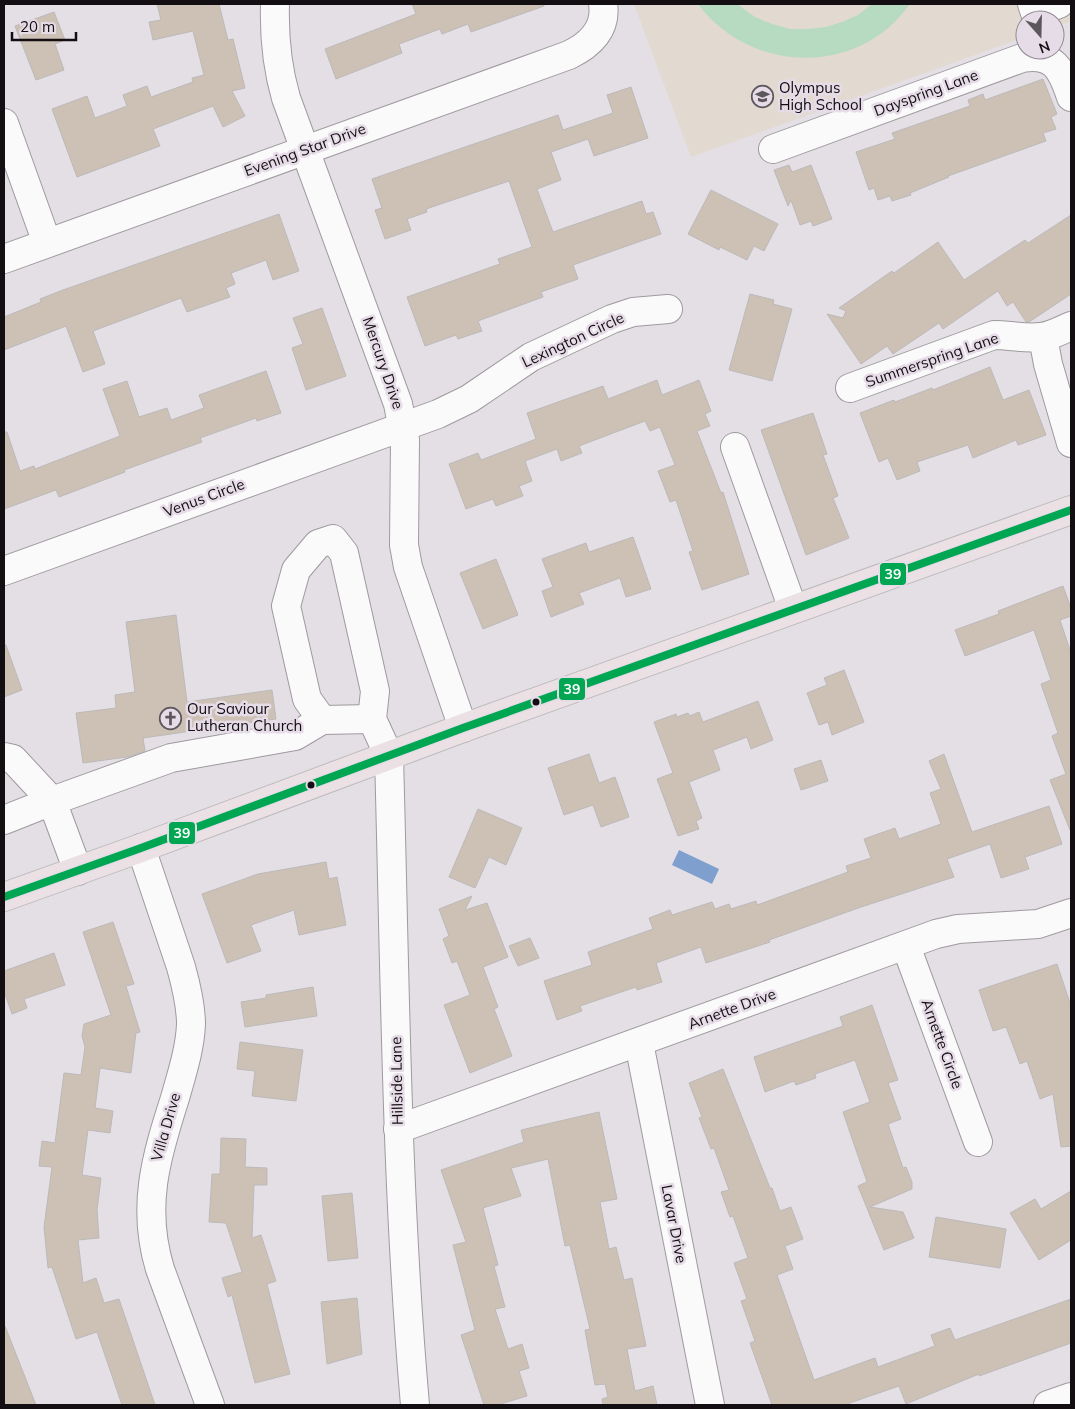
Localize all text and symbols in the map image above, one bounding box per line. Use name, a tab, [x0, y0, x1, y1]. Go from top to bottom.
scale bar	[12, 10, 76, 42]
north arrow	[1015, 10, 1065, 60]
text: 20 m	[20, 17, 55, 36]
text: N	[1036, 37, 1052, 57]
street label: Dayspring Lane	[871, 65, 980, 120]
place label: Olympus High School	[779, 78, 862, 114]
school or university icon: Olympus High School	[751, 85, 775, 109]
street label: Evening Star Drive	[241, 119, 368, 180]
street label: Lexington Circle	[519, 308, 627, 371]
street label: Mercury Drive	[359, 314, 408, 412]
street label: Summerspring Lane	[863, 328, 1001, 391]
street label: Venus Circle	[161, 474, 247, 521]
line badge: 39	[879, 562, 907, 586]
text: 39	[885, 565, 901, 583]
line badge: 39	[558, 677, 586, 701]
text: 39	[564, 680, 580, 698]
unlabelled marker	[531, 697, 541, 707]
place label: Our Saviour Lutheran Church	[187, 699, 302, 735]
church icon: Our Saviour Lutheran Church	[159, 706, 183, 730]
unlabelled marker	[306, 780, 316, 790]
line badge: 39	[168, 821, 196, 845]
text: 39	[174, 824, 190, 842]
street label: Arnette Drive	[685, 984, 778, 1033]
street label: Arnette Circle	[917, 996, 967, 1091]
street label: Hillside Lane	[386, 1037, 407, 1125]
street label: Villa Drive	[147, 1090, 184, 1163]
street label: Lavar Drive	[658, 1183, 691, 1265]

